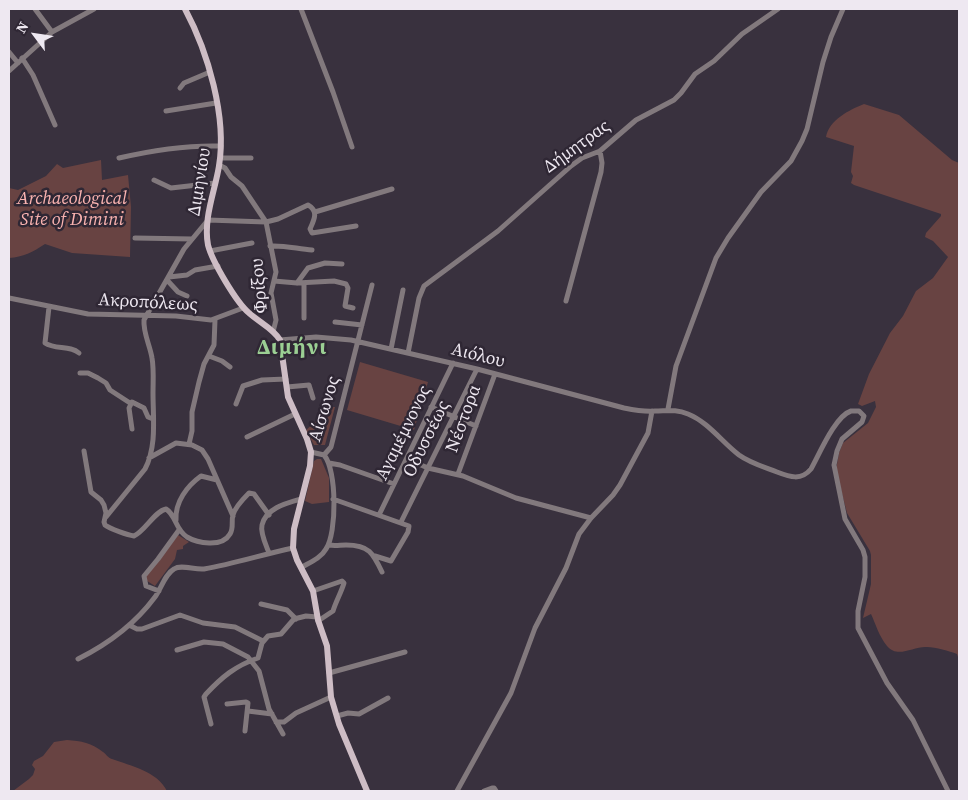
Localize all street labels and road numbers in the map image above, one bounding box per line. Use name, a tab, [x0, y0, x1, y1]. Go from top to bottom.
street label: Δήμητρας	[540, 116, 614, 178]
street label: Διμηνίου	[184, 147, 216, 217]
street label: Φρίξου	[247, 258, 273, 314]
street label: Ακροπόλεως	[98, 290, 198, 316]
street label: Αιόλου	[449, 339, 507, 373]
street label: Αίσωνος	[305, 374, 345, 444]
street label: Αγαμέμνονος	[372, 382, 436, 484]
street label: Νέστορα	[442, 382, 486, 456]
street label: Οδυσσέως	[399, 397, 455, 481]

